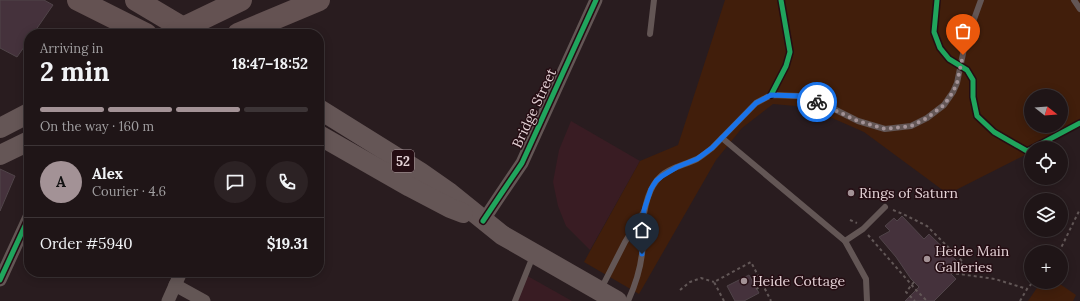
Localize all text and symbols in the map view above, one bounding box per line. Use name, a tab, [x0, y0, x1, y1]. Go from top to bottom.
pin	[946, 14, 980, 55]
icon: bag	[952, 20, 974, 42]
text: Arriving in	[40, 40, 103, 57]
text: 18:47–18:52	[232, 54, 308, 73]
text: 2 min	[40, 55, 110, 88]
street label: Bridge Street	[508, 65, 560, 151]
courier	[797, 82, 837, 122]
north arrow	[1024, 89, 1068, 133]
map controls	[1024, 89, 1068, 289]
icon: bike	[806, 91, 828, 113]
text: On the way · 160 m	[40, 118, 154, 135]
button: locate	[1024, 141, 1068, 185]
road number: 52	[392, 150, 414, 172]
button: chat	[214, 161, 256, 203]
button: phone	[266, 161, 308, 203]
text: Alex	[92, 164, 123, 183]
text: A	[56, 172, 66, 191]
text: Courier · 4.6	[92, 183, 166, 200]
place label: Rings of Saturn	[859, 184, 959, 202]
marker: Rings of Saturn	[846, 188, 856, 198]
button: layers	[1024, 193, 1068, 237]
pin	[625, 213, 659, 254]
icon: home	[631, 219, 653, 241]
text: Order #5940	[40, 234, 133, 253]
text: $19.31	[267, 234, 308, 253]
place label: Heide Main Galleries	[935, 242, 1010, 276]
button: +	[1024, 245, 1068, 289]
marker: Heide Main Galleries	[922, 254, 932, 264]
place label: Heide Cottage	[752, 272, 846, 290]
marker: Heide Cottage	[739, 276, 749, 286]

